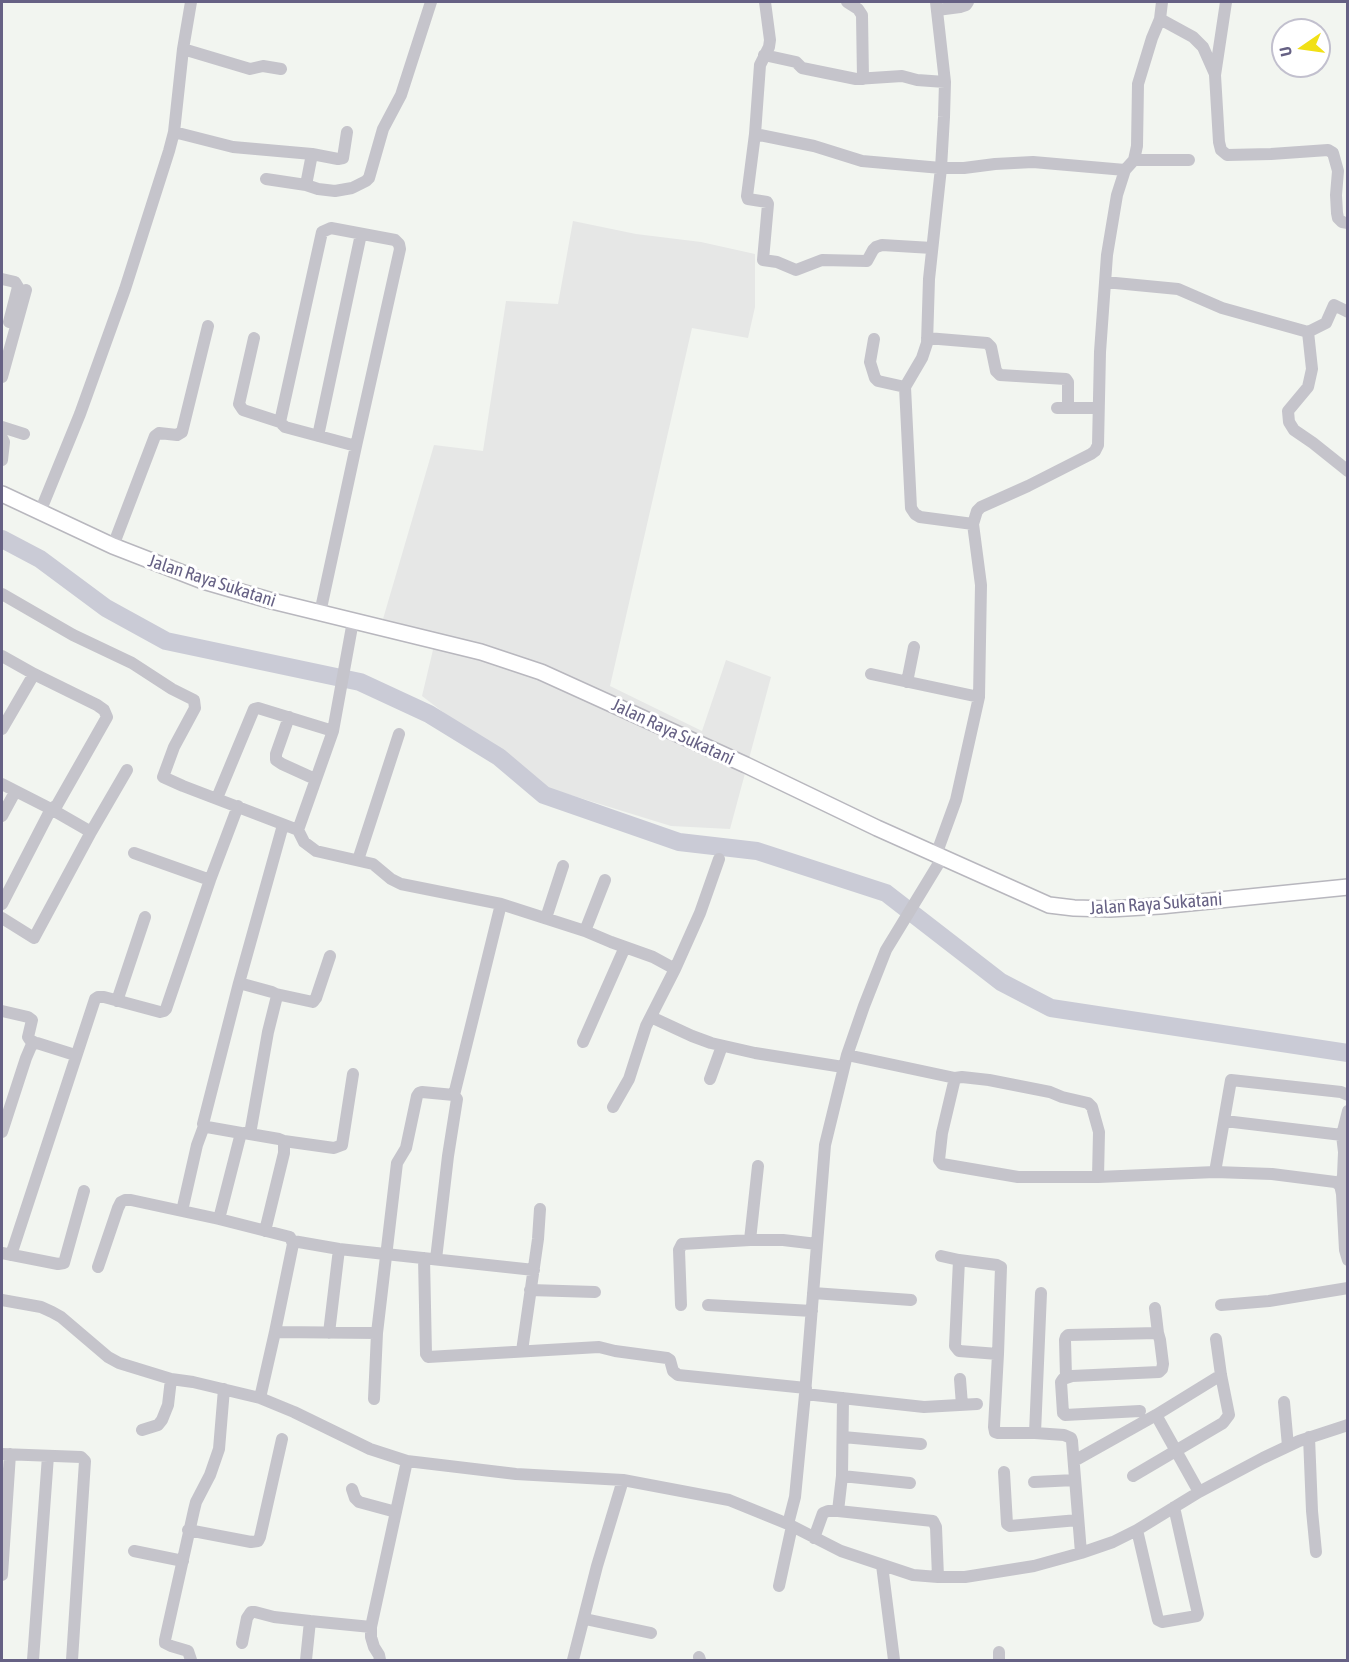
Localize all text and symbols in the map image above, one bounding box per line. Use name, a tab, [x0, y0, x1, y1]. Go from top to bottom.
north arrow	[1271, 18, 1331, 78]
text: U	[1276, 45, 1295, 58]
street label: Jalan Raya Sukatani	[145, 550, 279, 612]
street label: Jalan Raya Sukatani	[608, 694, 738, 770]
street label: Jalan Raya Sukatani	[1089, 889, 1223, 919]

